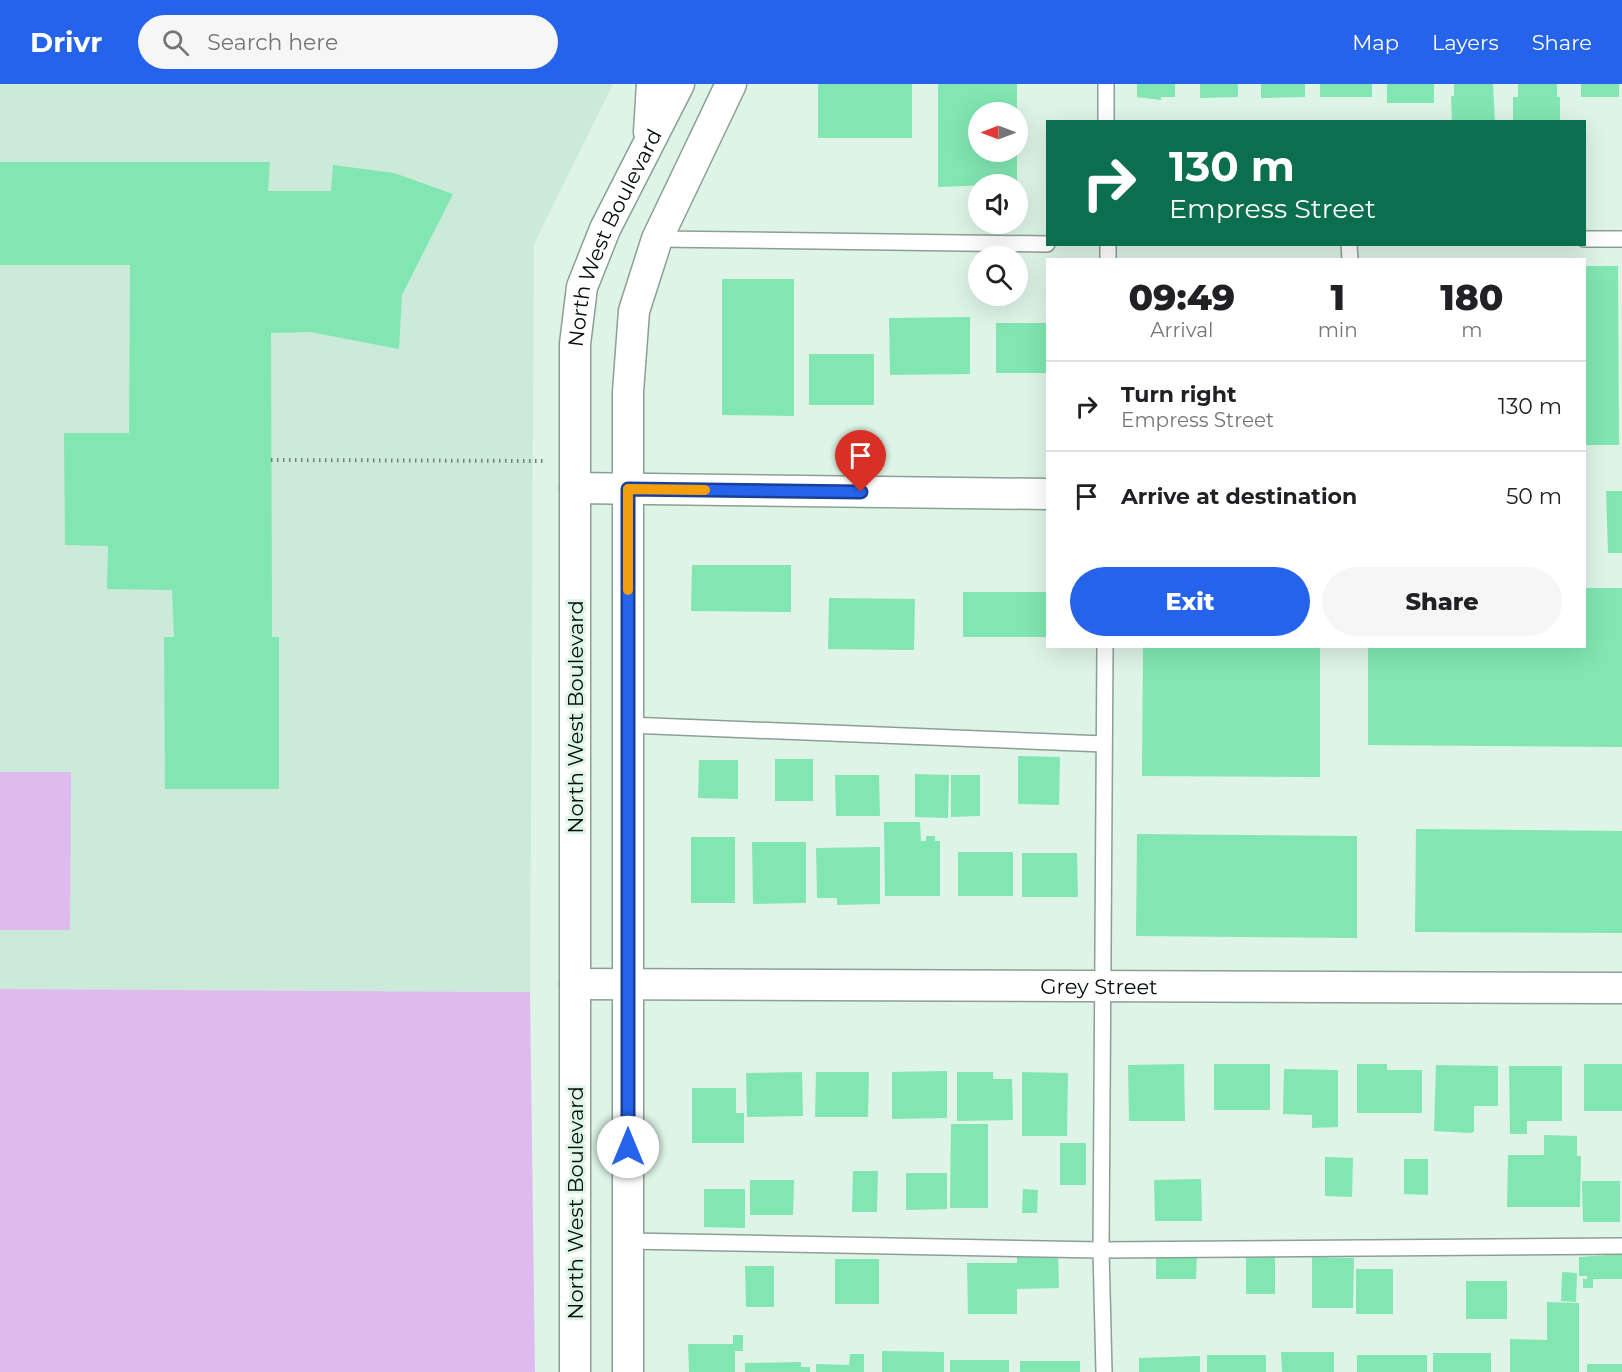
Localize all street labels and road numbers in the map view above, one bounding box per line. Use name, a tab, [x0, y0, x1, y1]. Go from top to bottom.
street label: North West Boulevard	[562, 125, 667, 348]
street label: North West Boulevard	[563, 600, 588, 834]
street label: Grey Street	[1040, 973, 1158, 999]
street label: North West Boulevard	[563, 1086, 588, 1320]

